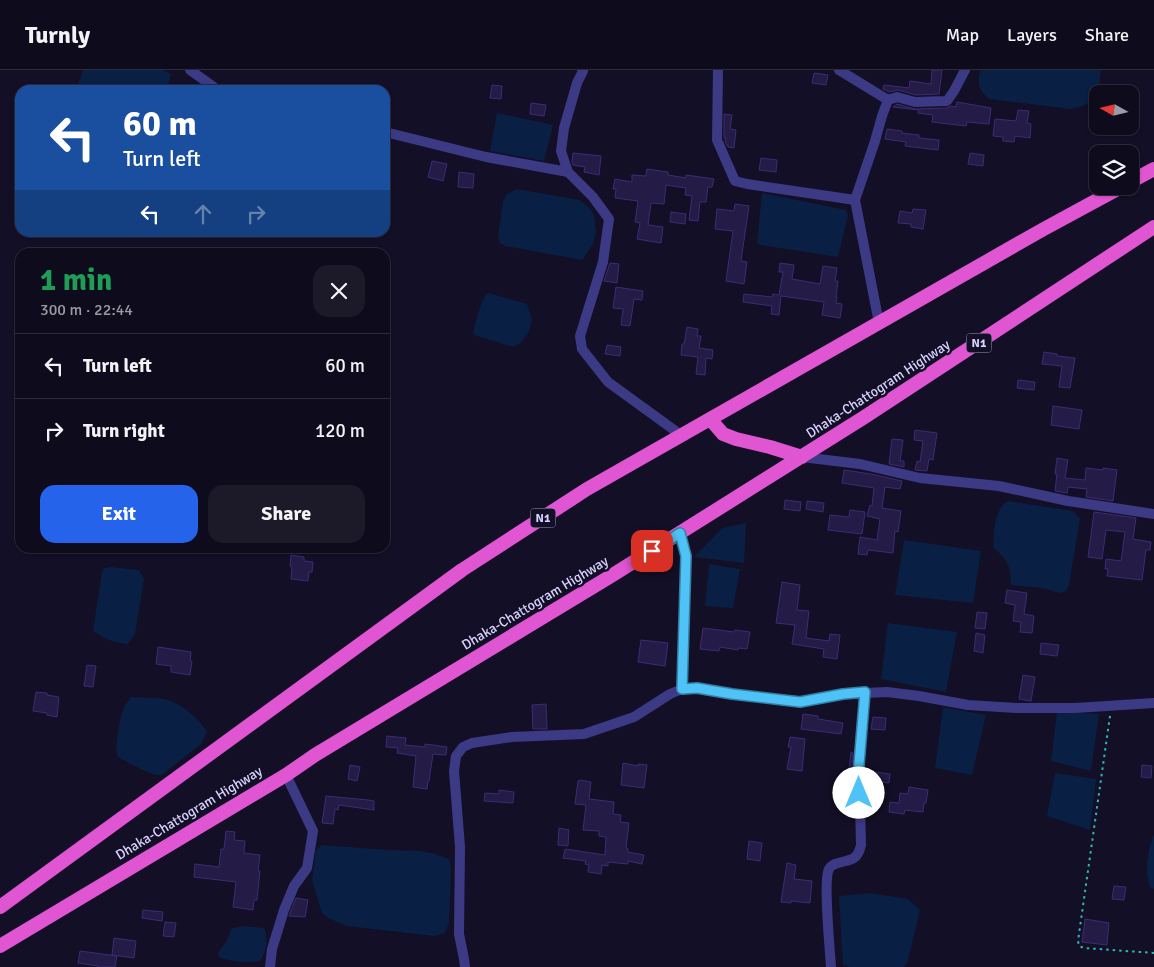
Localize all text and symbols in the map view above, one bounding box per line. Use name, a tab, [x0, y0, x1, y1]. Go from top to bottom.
text: Turnly	[25, 20, 90, 50]
text: Map	[946, 24, 979, 46]
text: Layers	[1007, 24, 1057, 46]
text: Share	[1085, 24, 1129, 46]
north arrow	[1089, 85, 1139, 135]
map controls	[1089, 85, 1139, 195]
text: 60 m	[123, 102, 197, 145]
icon: left	[40, 105, 105, 170]
text: Turn left	[123, 145, 201, 172]
button: layers	[1089, 145, 1139, 195]
icon: left	[136, 200, 164, 228]
icon: ahead	[189, 200, 217, 228]
icon: right	[242, 200, 270, 228]
text: 1 min	[40, 262, 112, 299]
button: close	[313, 265, 365, 317]
text: 300 m · 22:44	[40, 300, 133, 320]
road number: N1	[966, 334, 992, 352]
street label: Dhaka-Chattogram Highway	[803, 336, 953, 442]
icon: left	[40, 352, 68, 380]
text: Turn left	[83, 354, 152, 378]
text: 60 m	[325, 354, 365, 378]
icon: right	[40, 417, 68, 445]
text: Turn right	[83, 419, 165, 443]
text: 120 m	[315, 419, 365, 443]
button: Exit	[40, 485, 198, 543]
button: Share	[208, 485, 365, 543]
road number: N1	[530, 508, 556, 528]
pin	[631, 530, 673, 572]
icon: arrive	[638, 537, 666, 565]
street label: Dhaka-Chattogram Highway	[459, 552, 612, 654]
street label: Dhaka-Chattogram Highway	[113, 762, 266, 864]
position arrow	[832, 766, 884, 818]

